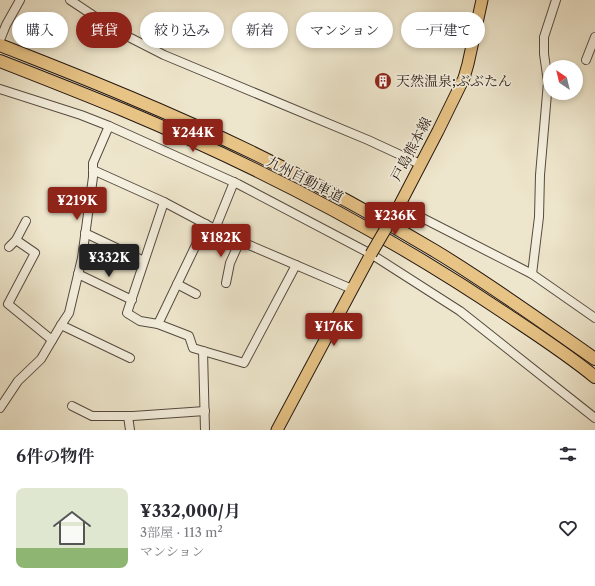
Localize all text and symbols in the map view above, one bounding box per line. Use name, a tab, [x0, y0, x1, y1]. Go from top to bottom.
chip: 購入	[12, 12, 68, 48]
chip: 賃貸	[76, 12, 132, 48]
chip: 絞り込み	[140, 12, 224, 48]
chip: 新着	[232, 12, 288, 48]
chip: マンション	[296, 12, 393, 48]
chip: 一戸建て	[401, 12, 485, 48]
north arrow	[543, 60, 583, 100]
map controls	[543, 60, 583, 100]
building icon: 天然温泉;ぶぶたん	[373, 71, 393, 91]
place label: 天然温泉;ぶぶたん	[396, 72, 512, 90]
street label: 戸島熊本線	[387, 114, 435, 184]
pin: ¥244K	[165, 119, 221, 153]
text: ¥244K	[172, 124, 214, 140]
street label: 九州自動車道	[263, 152, 347, 206]
pin: ¥219K	[49, 187, 105, 221]
text: ¥219K	[57, 192, 97, 208]
pin: ¥236K	[367, 202, 423, 236]
text: ¥236K	[374, 207, 416, 223]
pin: ¥182K	[193, 224, 249, 258]
text: ¥182K	[201, 229, 241, 245]
pin: ¥332K	[81, 244, 137, 278]
text: ¥332K	[88, 249, 130, 265]
pin: ¥176K	[306, 313, 362, 347]
text: ¥176K	[314, 318, 354, 334]
icon: filters	[557, 443, 579, 465]
text: 6件の物件	[16, 446, 94, 466]
text: ¥332,000/月	[140, 501, 241, 521]
icon: home	[48, 504, 96, 552]
icon: heart	[557, 517, 579, 539]
text: 3部屋 · 113 m²	[140, 524, 223, 540]
text: マンション	[140, 543, 204, 559]

